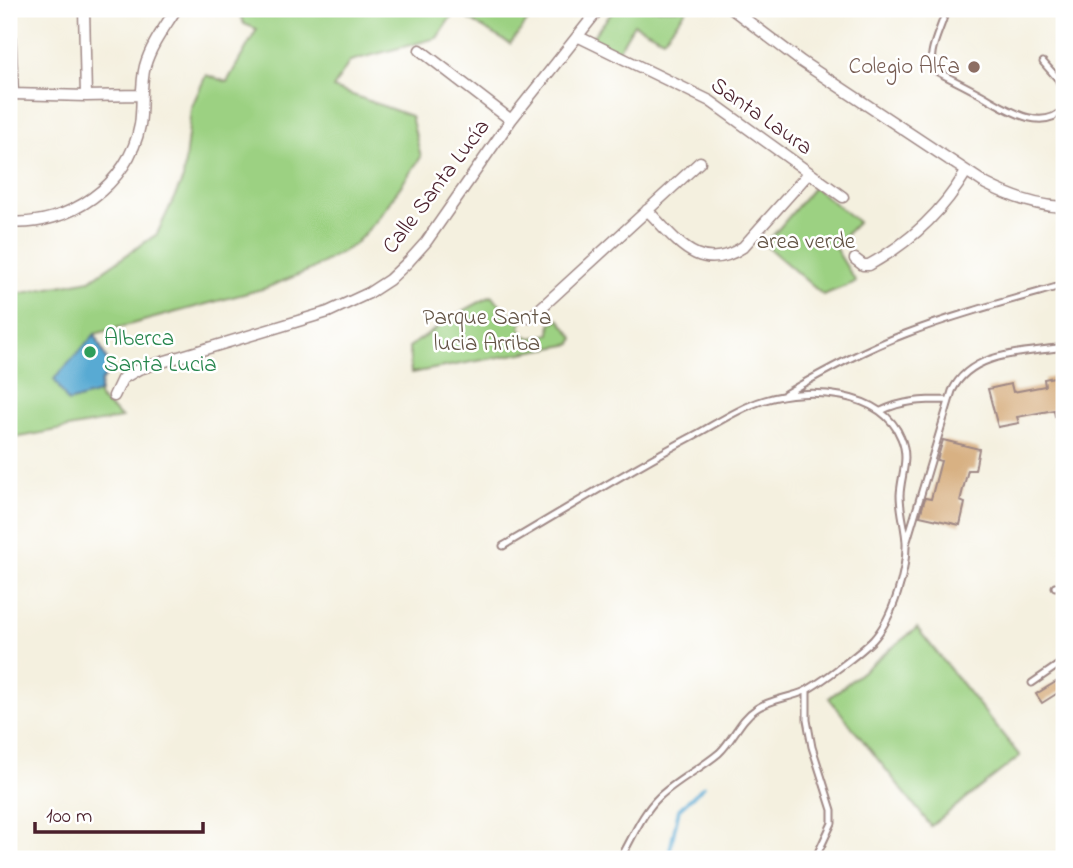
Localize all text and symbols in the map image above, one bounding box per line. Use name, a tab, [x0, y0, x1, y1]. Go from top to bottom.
place label: Colegio Alfa	[849, 51, 960, 85]
marker: Colegio Alfa	[966, 59, 982, 75]
street label: Santa Laura	[703, 70, 819, 164]
street label: Calle Santa Lucía	[375, 113, 499, 261]
park label: area verde	[757, 226, 856, 259]
park label: Parque Santa lucia Arriba	[423, 302, 551, 361]
place label: Alberca Santa Lucia	[104, 323, 217, 382]
marker: Alberca Santa Lucia	[82, 344, 98, 360]
scale bar	[35, 791, 203, 835]
text: 100 m	[46, 802, 92, 832]

